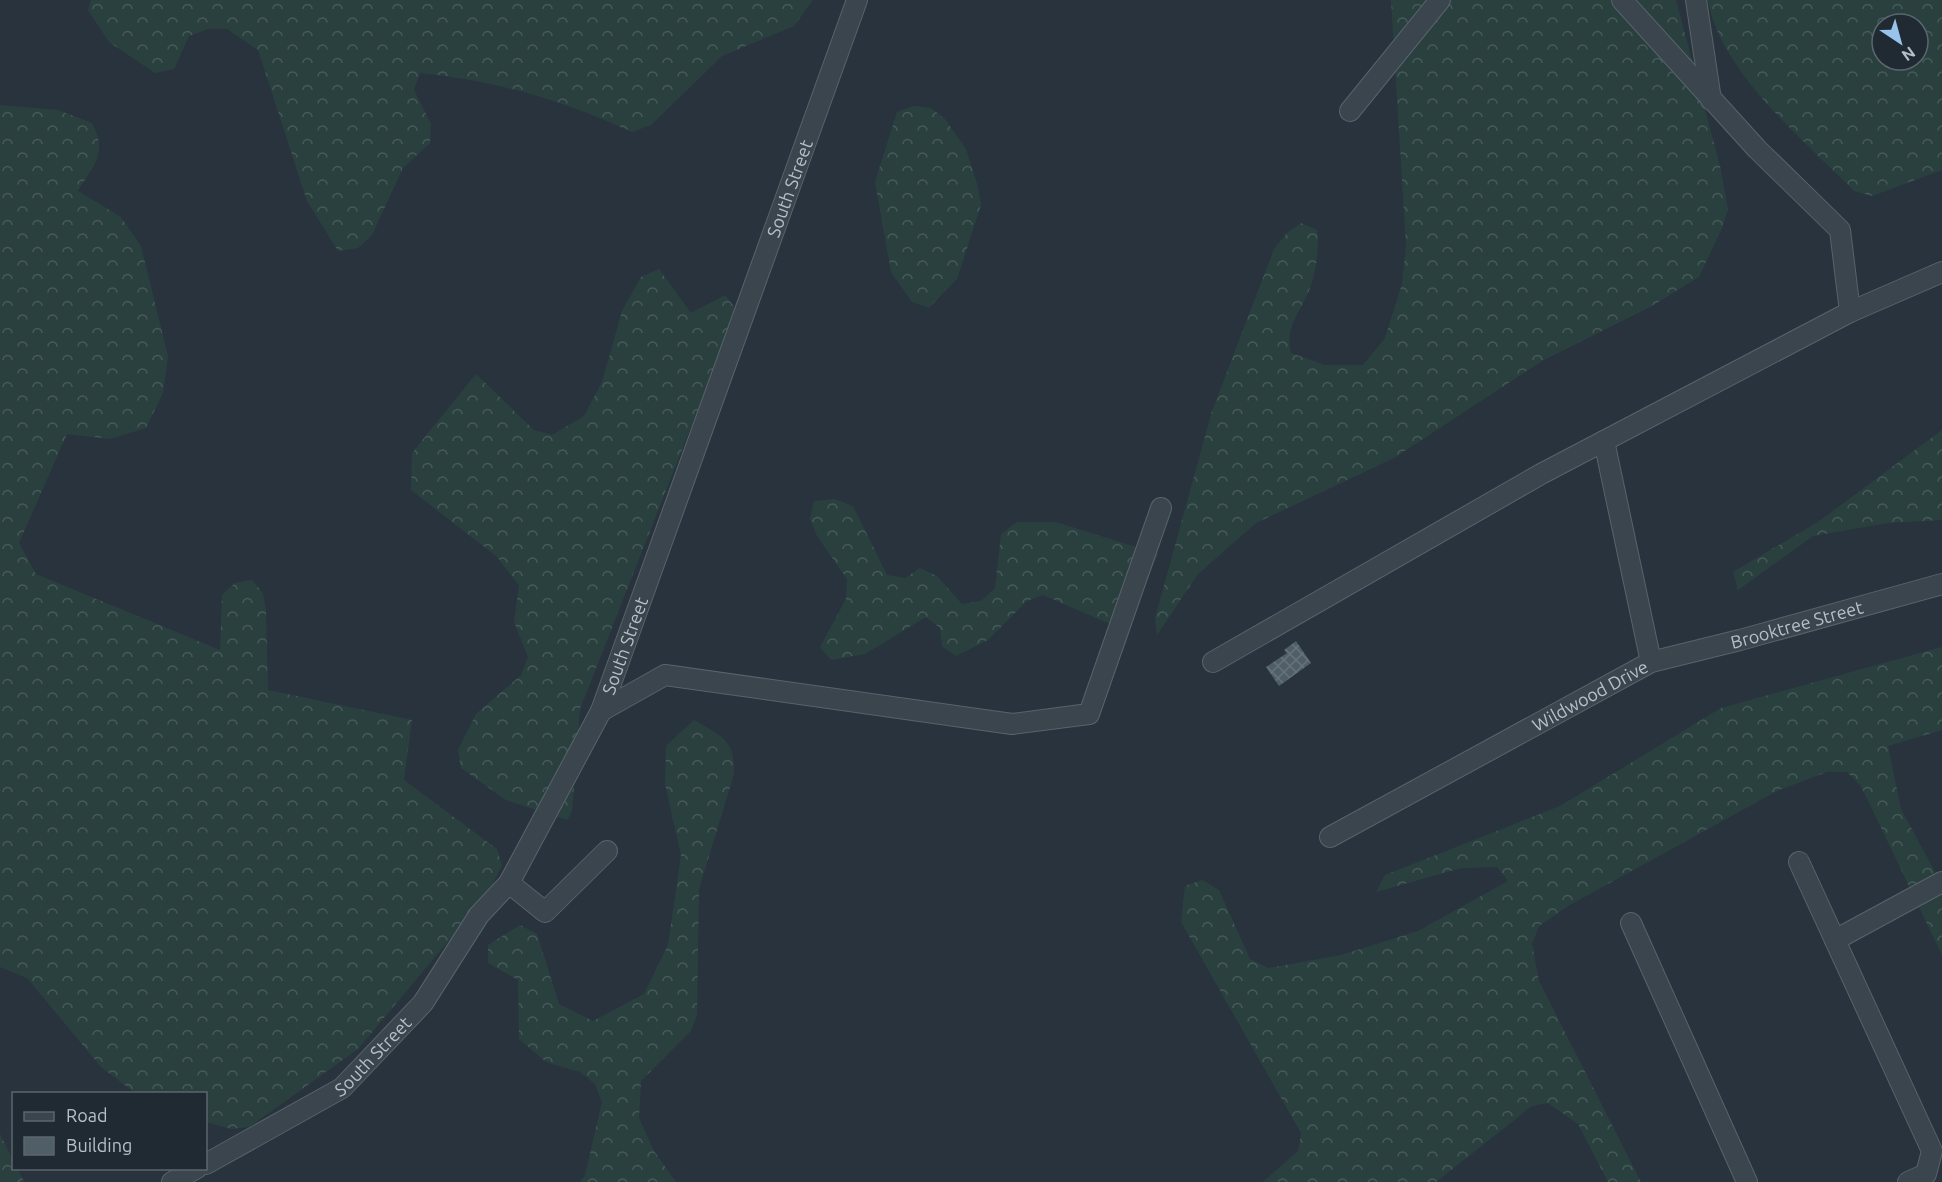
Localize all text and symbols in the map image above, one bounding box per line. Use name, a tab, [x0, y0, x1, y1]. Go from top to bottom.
north arrow	[1870, 12, 1930, 72]
text: N	[1899, 43, 1919, 65]
street label: South Street	[763, 137, 816, 240]
street label: South Street	[598, 594, 651, 697]
street label: Brooktree Street	[1728, 596, 1865, 652]
street label: Wildwood Drive	[1529, 656, 1651, 735]
street label: South Street	[331, 1012, 415, 1100]
legend	[12, 1092, 207, 1170]
text: Road	[66, 1105, 108, 1125]
text: Building	[66, 1135, 132, 1155]

